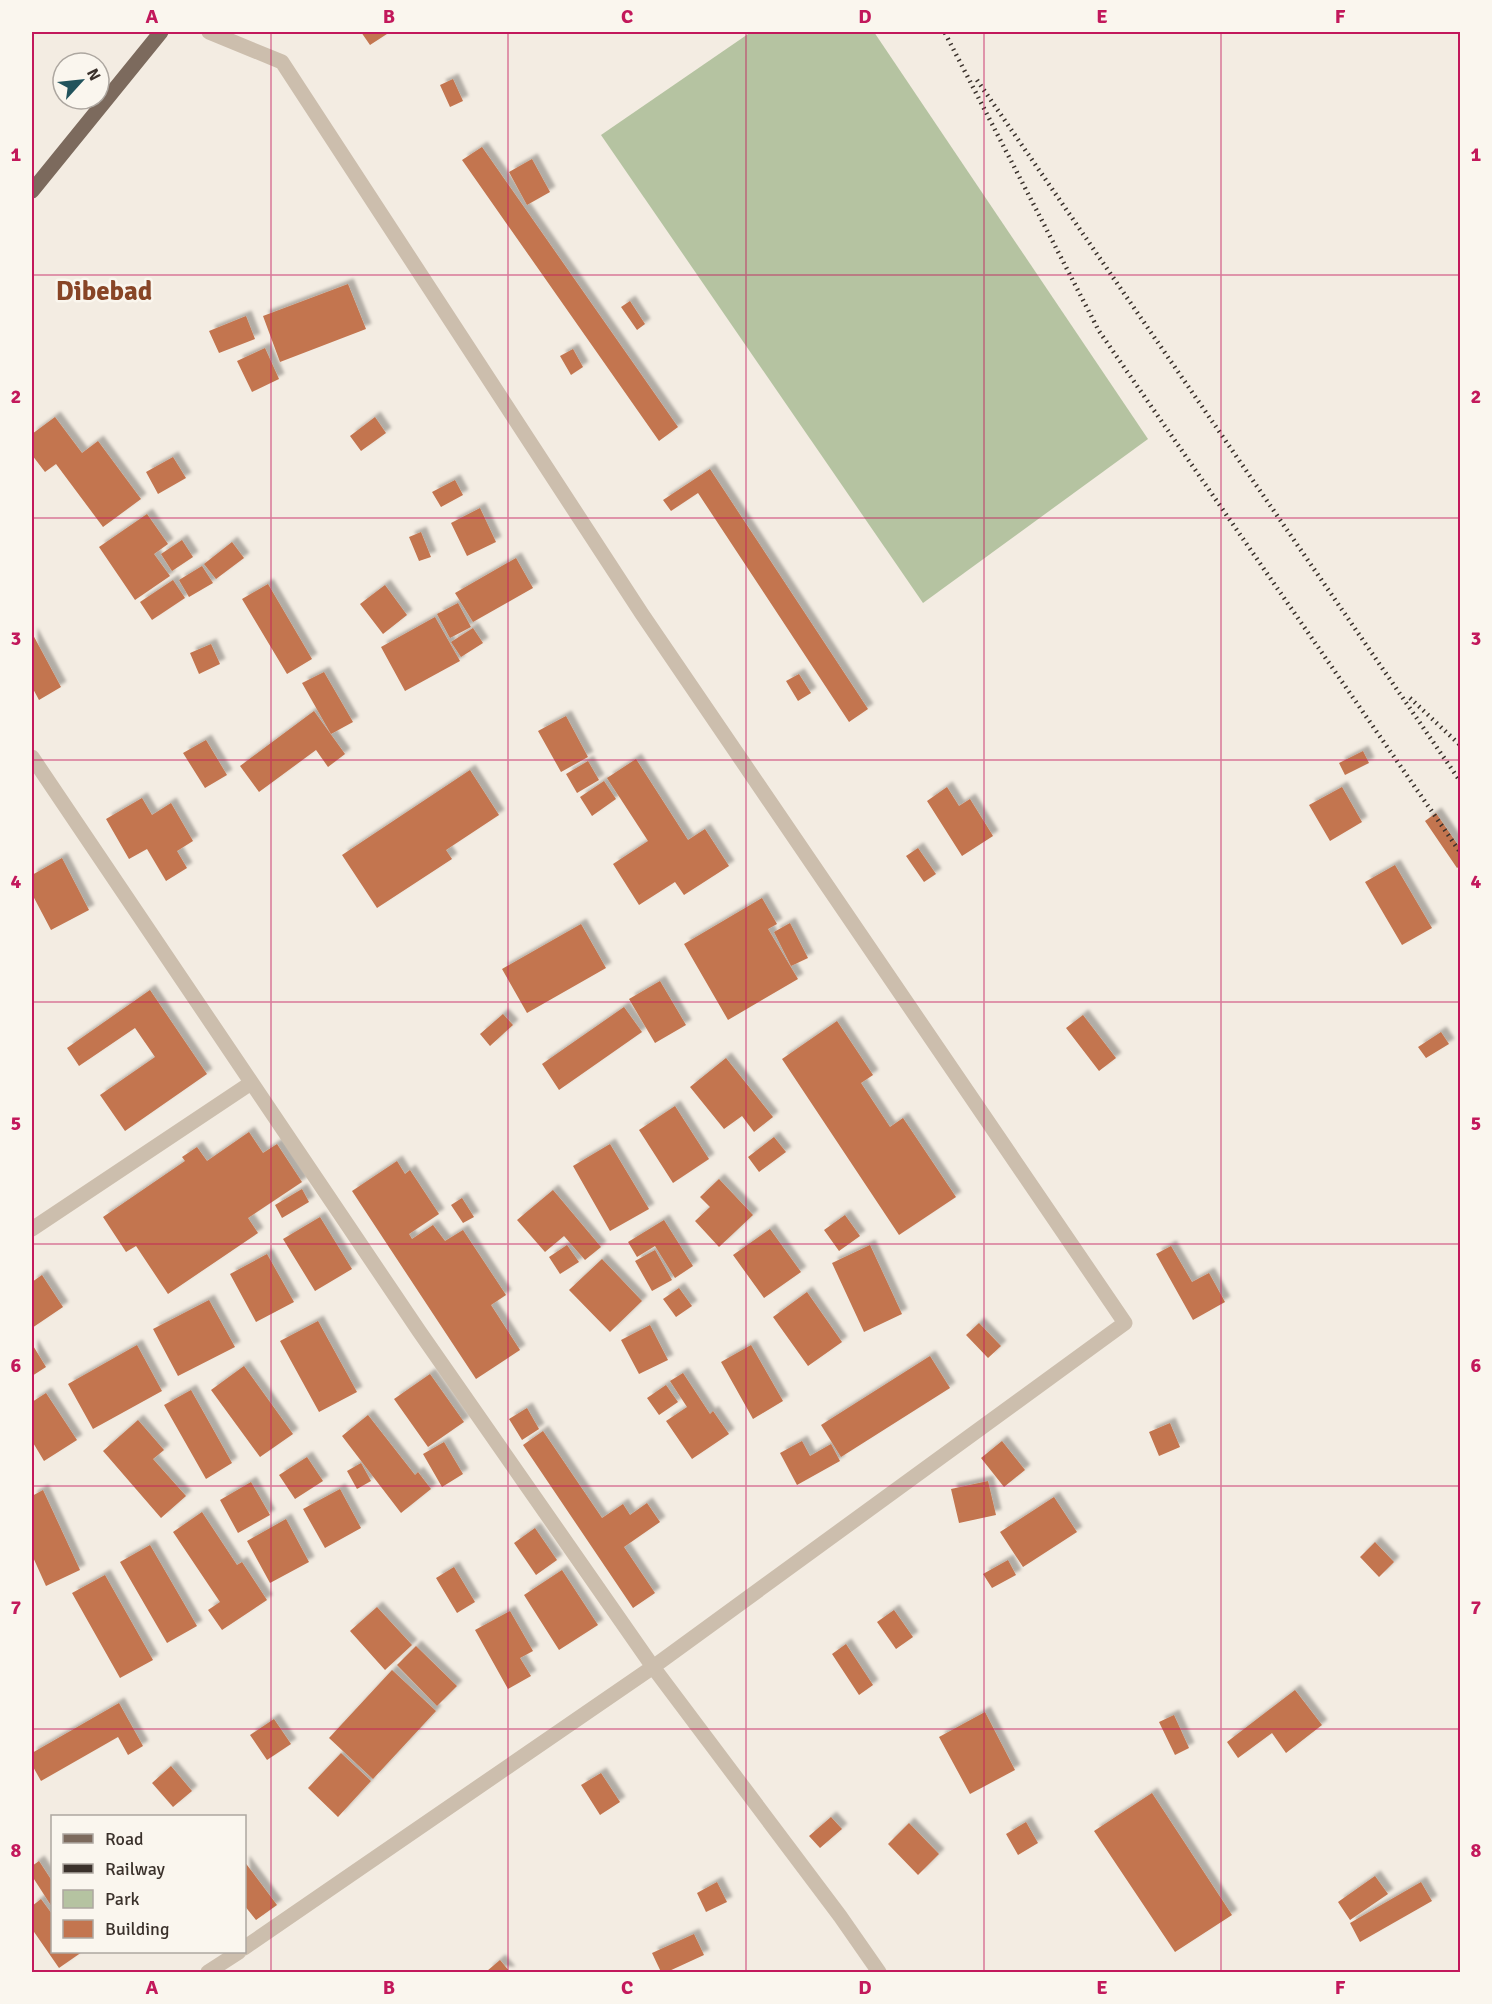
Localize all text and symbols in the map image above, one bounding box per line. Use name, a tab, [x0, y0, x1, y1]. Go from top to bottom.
text: A	[146, 4, 159, 29]
text: B	[383, 4, 395, 29]
text: C	[621, 4, 633, 29]
text: D	[858, 4, 872, 29]
text: E	[1096, 4, 1108, 29]
text: F	[1335, 4, 1346, 29]
north arrow	[51, 51, 111, 111]
text: N	[82, 65, 105, 84]
text: 1	[11, 142, 22, 167]
text: 1	[1471, 142, 1482, 167]
district label: Dibebad	[56, 275, 152, 308]
text: 2	[11, 384, 21, 409]
text: 2	[1471, 384, 1481, 409]
text: 3	[11, 626, 21, 651]
text: 3	[1471, 626, 1481, 651]
text: 4	[11, 869, 22, 894]
text: 4	[1471, 869, 1482, 894]
text: 5	[11, 1111, 21, 1136]
text: 5	[1471, 1111, 1481, 1136]
text: 6	[11, 1353, 22, 1378]
text: 6	[1471, 1353, 1482, 1378]
text: 7	[11, 1595, 22, 1620]
text: 7	[1471, 1595, 1482, 1620]
legend	[51, 1815, 246, 1953]
text: Road	[105, 1828, 144, 1850]
text: 8	[11, 1838, 22, 1863]
text: 8	[1471, 1838, 1482, 1863]
text: Railway	[105, 1858, 166, 1880]
text: Park	[105, 1888, 140, 1910]
text: Building	[105, 1918, 169, 1940]
text: A	[146, 1975, 159, 2000]
text: B	[383, 1975, 395, 2000]
text: C	[621, 1975, 633, 2000]
text: D	[858, 1975, 872, 2000]
text: E	[1096, 1975, 1108, 2000]
text: F	[1335, 1975, 1346, 2000]

